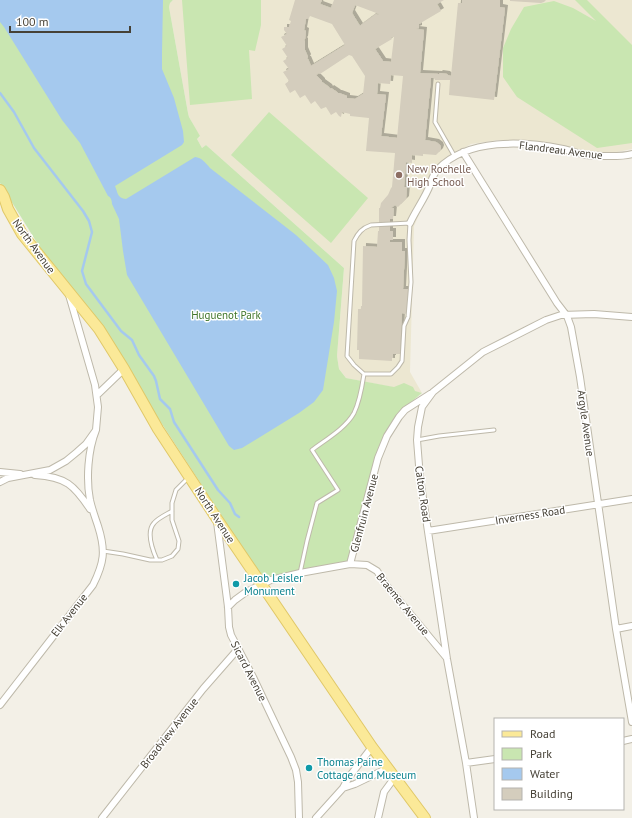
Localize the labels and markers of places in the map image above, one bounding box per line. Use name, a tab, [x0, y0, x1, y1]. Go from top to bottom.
place label: New Rochelle High School	[407, 162, 472, 189]
marker: New Rochelle High School	[394, 170, 404, 180]
place label: Jacob Leisler Monument	[243, 571, 303, 598]
marker: Jacob Leisler Monument	[231, 579, 241, 589]
place label: Thomas Paine Cottage and Museum	[317, 755, 416, 782]
marker: Thomas Paine Cottage and Museum	[304, 763, 314, 773]

